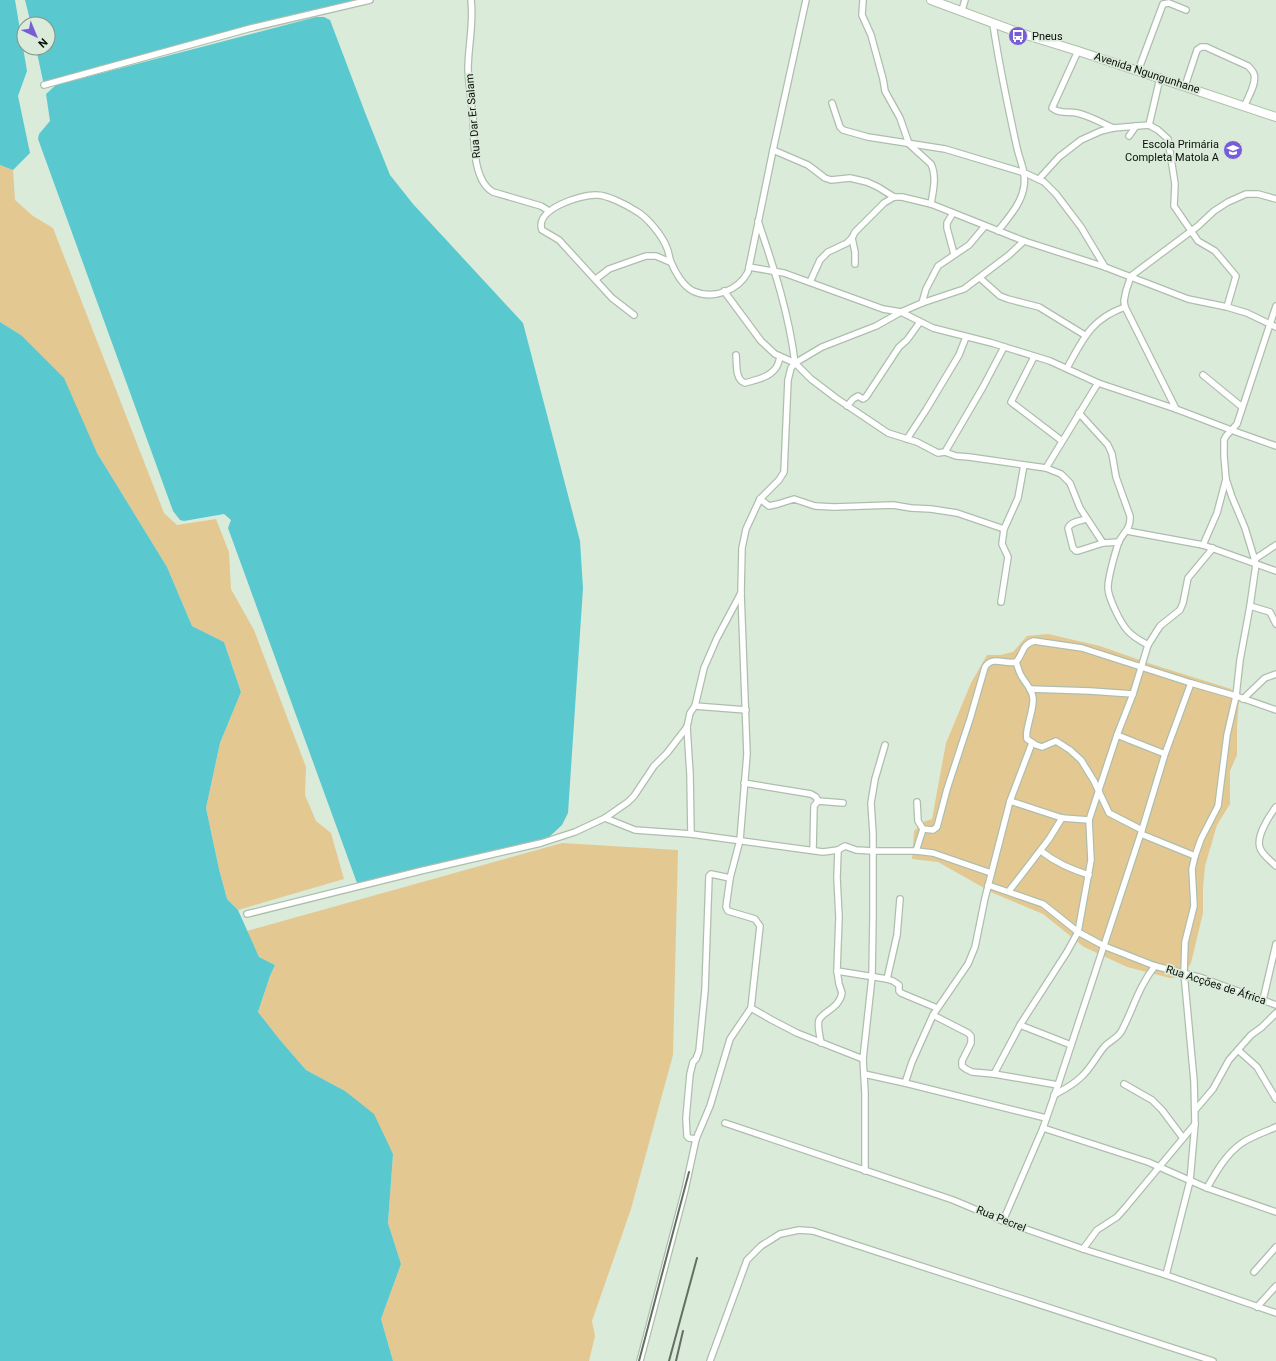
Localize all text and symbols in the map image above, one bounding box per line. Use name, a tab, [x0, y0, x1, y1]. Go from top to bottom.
north arrow	[16, 16, 56, 56]
bus stop icon: Pneus	[1007, 25, 1029, 47]
place label: Pneus	[1032, 30, 1063, 43]
text: N	[35, 35, 50, 50]
street label: Avenida Ngungunhane	[1093, 50, 1202, 96]
street label: Rua Dar Er Salam	[463, 73, 483, 159]
place label: Escola Primária Completa Matola A	[1125, 138, 1220, 164]
school or university icon: Escola Primária Completa Matola A	[1222, 139, 1244, 161]
street label: Rua Acções de África	[1164, 963, 1268, 1007]
street label: Rua Pecrel	[974, 1203, 1028, 1235]

